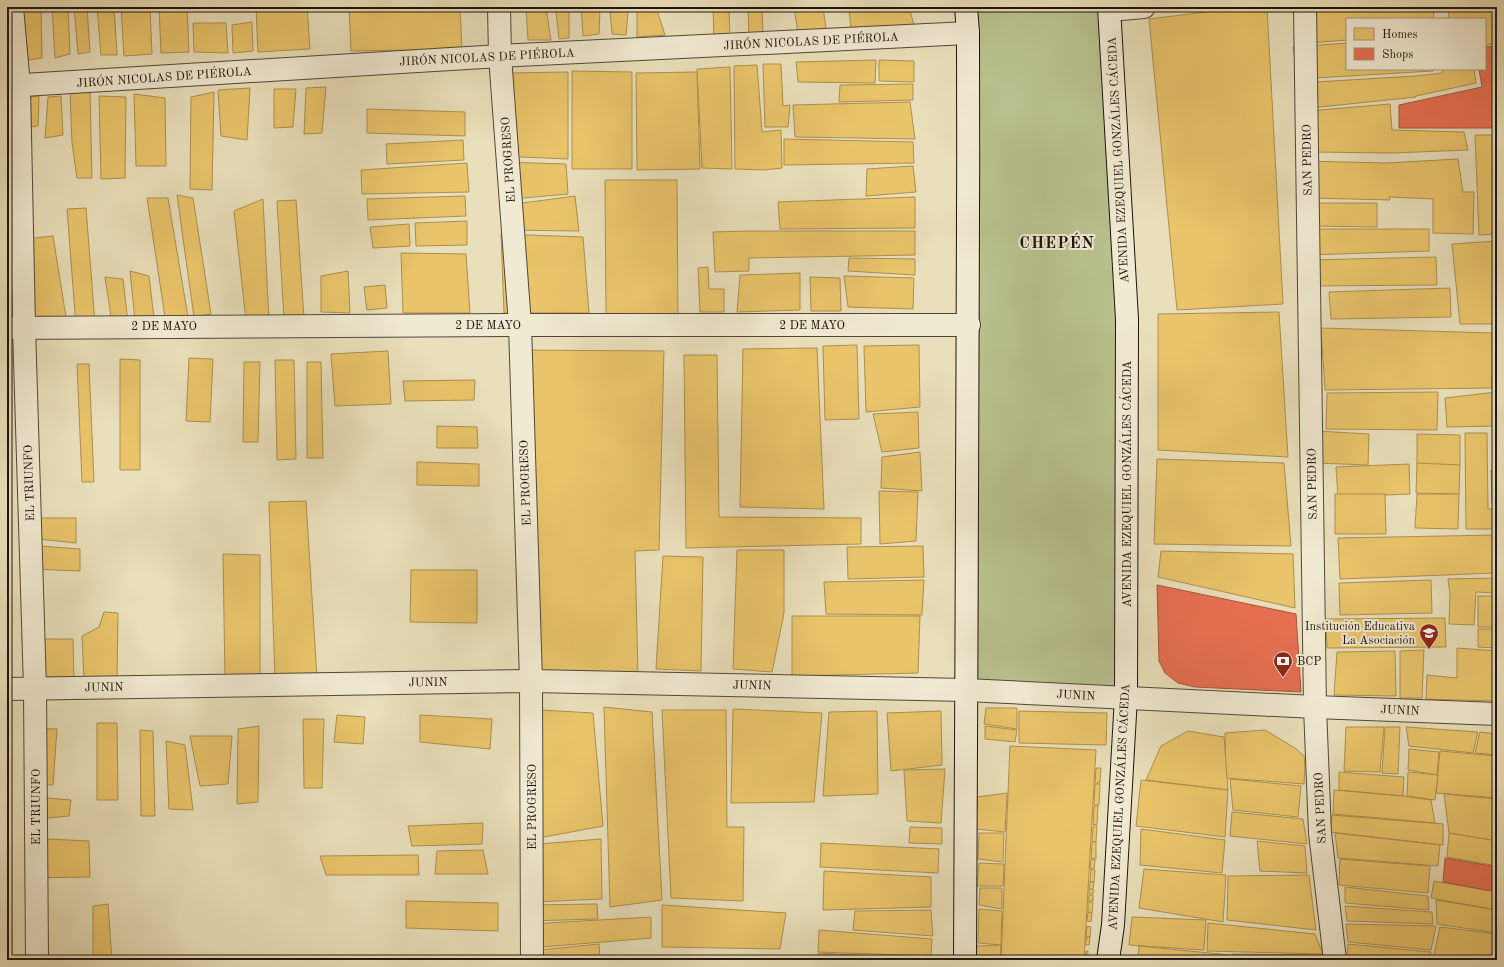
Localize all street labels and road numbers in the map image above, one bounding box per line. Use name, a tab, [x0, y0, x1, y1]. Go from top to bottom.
street label: JIRÓN NICOLAS DE PIÉROLA	[723, 27, 899, 53]
street label: AVENIDA EZEQUIEL GONZÁLES CÁCEDA	[1104, 36, 1131, 284]
street label: JIRÓN NICOLAS DE PIÉROLA	[399, 43, 575, 69]
street label: JIRÓN NICOLAS DE PIÉROLA	[76, 62, 252, 90]
street label: EL PROGRESO	[500, 117, 518, 203]
street label: SAN PEDRO	[1301, 124, 1315, 196]
street label: 2 DE MAYO	[455, 320, 521, 332]
street label: 2 DE MAYO	[779, 320, 845, 332]
street label: 2 DE MAYO	[131, 321, 197, 333]
street label: AVENIDA EZEQUIEL GONZÁLES CÁCEDA	[1119, 361, 1134, 607]
street label: EL PROGRESO	[518, 440, 533, 526]
street label: EL TRIUNFO	[23, 444, 37, 521]
street label: SAN PEDRO	[1306, 448, 1320, 520]
street label: JUNIN	[408, 677, 448, 689]
street label: JUNIN	[732, 680, 772, 692]
street label: JUNIN	[84, 682, 124, 694]
street label: AVENIDA EZEQUIEL GONZÁLES CÁCEDA	[1105, 683, 1132, 931]
street label: JUNIN	[1056, 689, 1096, 703]
street label: JUNIN	[1380, 704, 1420, 718]
street label: EL PROGRESO	[527, 764, 539, 850]
street label: EL TRIUNFO	[31, 769, 43, 845]
street label: SAN PEDRO	[1313, 772, 1329, 844]

